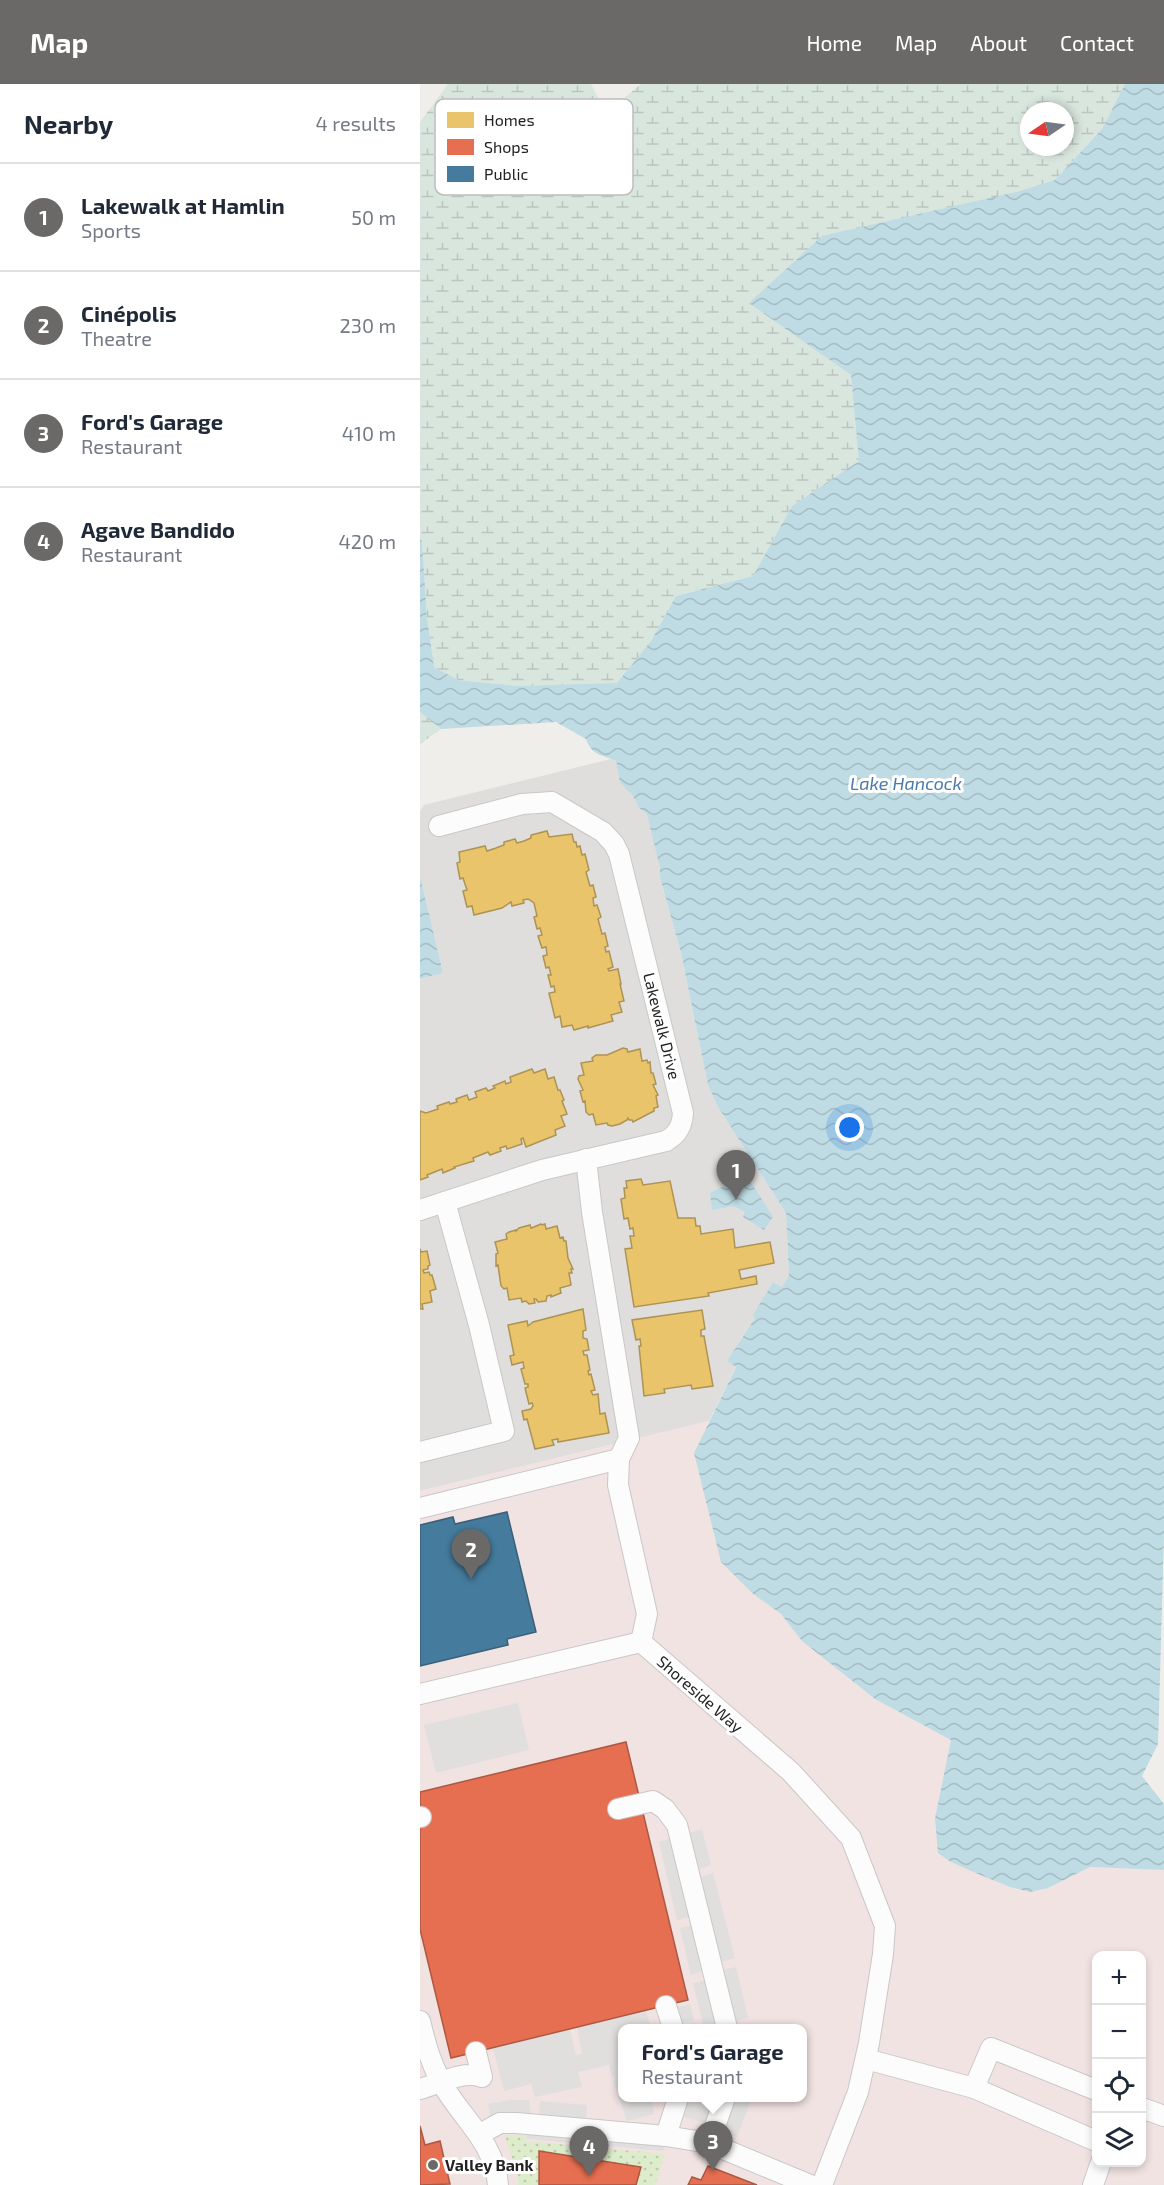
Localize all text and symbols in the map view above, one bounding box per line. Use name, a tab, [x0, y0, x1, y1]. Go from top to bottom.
text: Map	[30, 25, 88, 59]
text: Home	[806, 30, 862, 55]
text: Map	[895, 30, 937, 55]
text: About	[970, 30, 1027, 55]
text: Contact	[1060, 30, 1134, 55]
legend	[435, 99, 633, 195]
north arrow	[1020, 102, 1074, 156]
text: Nearby	[24, 108, 113, 139]
text: Homes	[484, 110, 535, 129]
text: 4 results	[316, 111, 396, 135]
text: Shops	[484, 137, 529, 156]
text: Public	[484, 164, 528, 183]
text: Lakewalk at Hamlin	[81, 192, 285, 218]
text: 1	[39, 205, 48, 229]
text: 50 m	[351, 205, 396, 229]
text: Sports	[81, 218, 141, 242]
text: Cinépolis	[81, 300, 177, 326]
text: 2	[38, 313, 49, 337]
text: 230 m	[340, 313, 396, 337]
text: Theatre	[81, 326, 152, 350]
text: Ford's Garage	[81, 408, 223, 434]
text: 3	[38, 421, 49, 445]
text: 410 m	[342, 421, 396, 445]
text: Restaurant	[81, 434, 182, 458]
text: Agave Bandido	[81, 516, 235, 542]
text: 4	[37, 529, 50, 553]
text: 420 m	[338, 529, 396, 553]
text: Restaurant	[81, 542, 182, 566]
water label: Lake Hancock	[850, 772, 962, 794]
street label: Lakewalk Drive	[640, 970, 685, 1081]
your location	[835, 1113, 864, 1142]
pin: 1	[716, 1150, 756, 1200]
pin: 2	[452, 1530, 490, 1579]
street label: Shoreside Way	[653, 1651, 748, 1736]
map controls	[1092, 1951, 1146, 2167]
button: +	[1092, 1951, 1146, 2005]
button: −	[1092, 2005, 1146, 2059]
popup	[618, 2024, 807, 2102]
text: Ford's Garage	[641, 2038, 784, 2064]
button: locate	[1092, 2059, 1146, 2113]
text: Restaurant	[641, 2064, 743, 2088]
button: layers	[1092, 2113, 1146, 2167]
pin: 3	[694, 2122, 732, 2171]
pin: 4	[570, 2126, 608, 2176]
place label: Valley Bank	[445, 2155, 533, 2175]
marker: Valley Bank	[426, 2158, 440, 2172]

